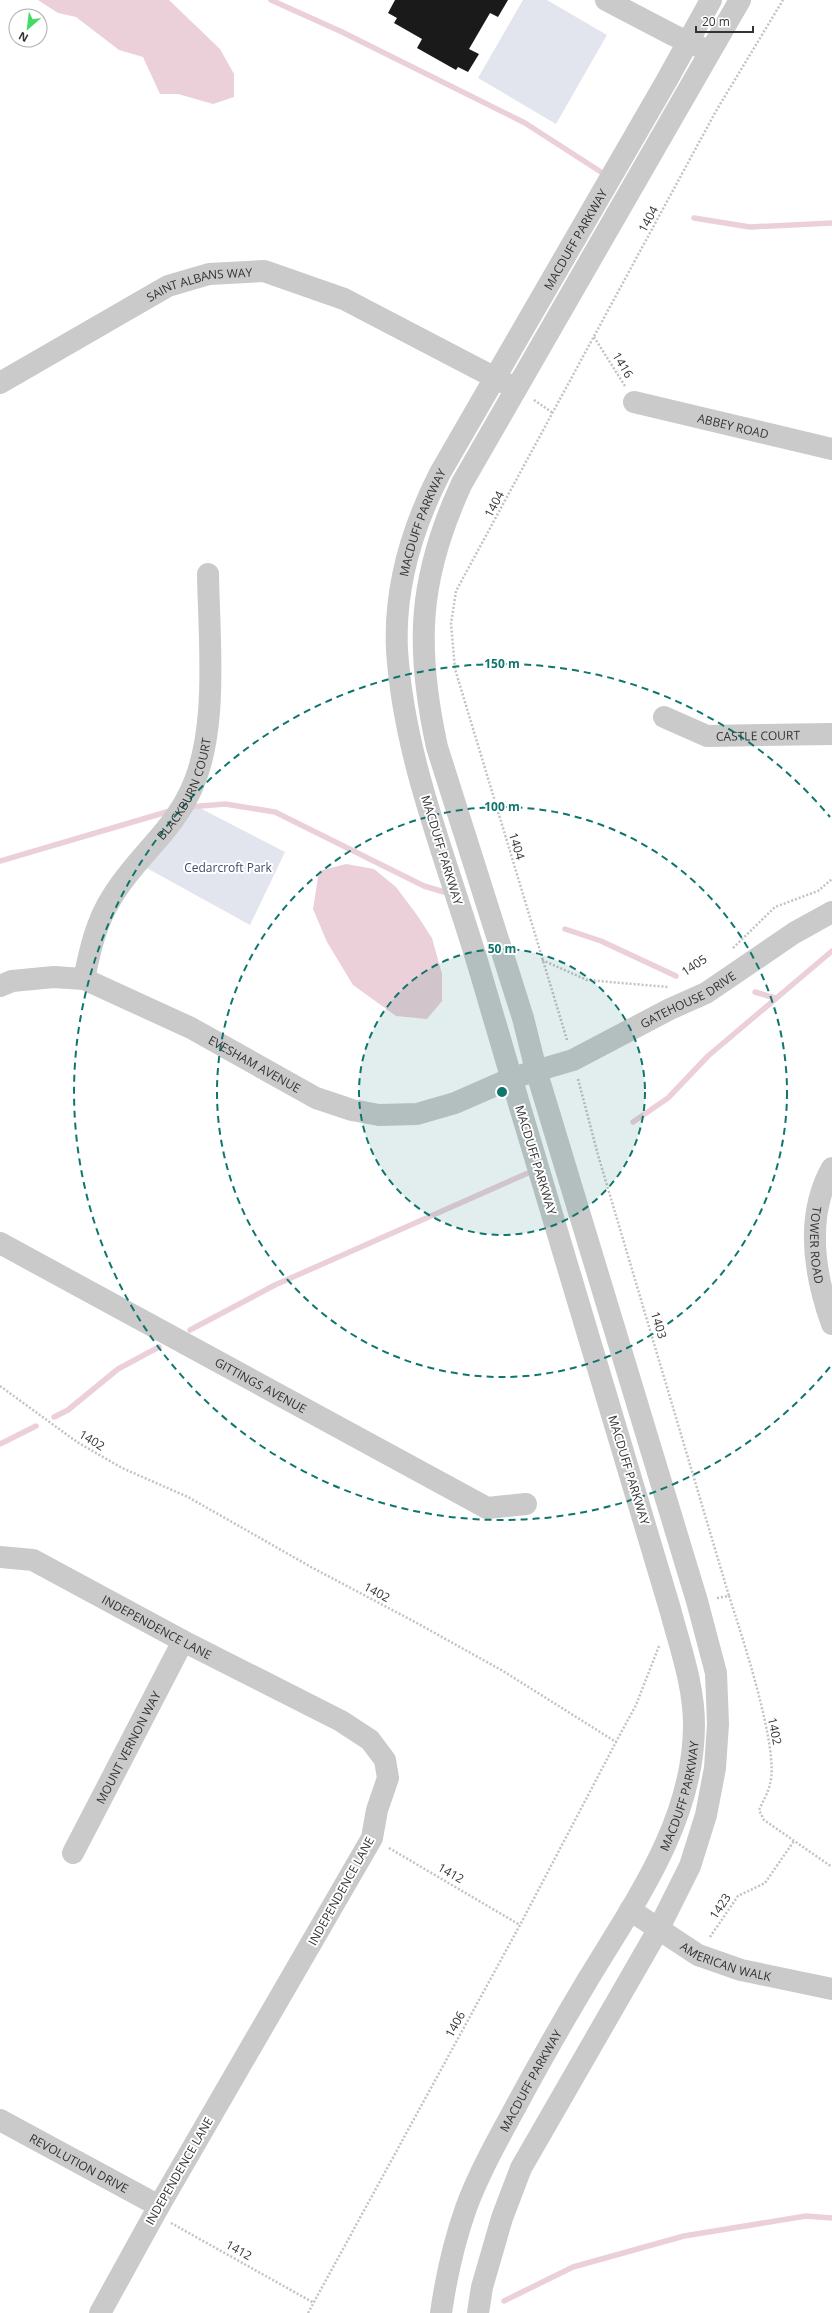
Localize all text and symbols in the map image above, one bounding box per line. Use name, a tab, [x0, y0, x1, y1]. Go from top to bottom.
north arrow	[8, 8, 48, 48]
scale bar	[696, 8, 753, 34]
text: 20 m	[702, 13, 730, 30]
text: N	[16, 29, 31, 46]
street label: MACDUFF PARKWAY	[539, 185, 611, 293]
street label: 1404	[634, 203, 662, 235]
street label: SAINT ALBANS WAY	[143, 263, 253, 305]
street label: 1416	[609, 349, 637, 381]
street label: ABBEY ROAD	[696, 409, 771, 442]
street label: MACDUFF PARKWAY	[395, 465, 449, 578]
street label: 1404	[480, 488, 508, 520]
text: 150 m	[484, 655, 520, 672]
street label: CASTLE COURT	[716, 726, 801, 744]
street label: BLACKBURN COURT	[153, 736, 214, 843]
street label: MACDUFF PARKWAY	[417, 793, 467, 907]
text: 100 m	[484, 798, 520, 815]
street label: 1404	[505, 830, 529, 862]
park label: Cedarcroft Park	[184, 859, 273, 876]
text: 50 m	[488, 940, 516, 957]
street label: 1405	[678, 950, 710, 980]
street label: GATEHOUSE DRIVE	[637, 967, 739, 1032]
street label: EVESHAM AVENUE	[205, 1031, 304, 1096]
centre of rings	[495, 1085, 509, 1099]
street label: MACDUFF PARKWAY	[511, 1103, 561, 1217]
street label: TOWER ROAD	[806, 1205, 829, 1285]
street label: 1403	[647, 1309, 671, 1341]
street label: GITTINGS AVENUE	[212, 1353, 310, 1417]
street label: MACDUFF PARKWAY	[604, 1413, 654, 1527]
street label: 1402	[76, 1426, 108, 1454]
street label: 1402	[361, 1578, 393, 1606]
street label: INDEPENDENCE LANE	[99, 1590, 215, 1663]
street label: MOUNT VERNON WAY	[92, 1688, 164, 1807]
street label: 1402	[764, 1716, 786, 1746]
street label: MACDUFF PARKWAY	[655, 1740, 702, 1853]
street label: INDEPENDENCE LANE	[304, 1834, 378, 1948]
street label: 1412	[435, 1859, 467, 1887]
street label: 1423	[705, 1890, 735, 1922]
street label: AMERICAN WALK	[677, 1937, 773, 1985]
street label: 1406	[441, 2008, 469, 2040]
street label: MACDUFF PARKWAY	[495, 2026, 565, 2135]
street label: INDEPENDENCE LANE	[141, 2114, 217, 2228]
street label: REVOLUTION DRIVE	[27, 2129, 132, 2197]
street label: 1412	[223, 2236, 255, 2264]

